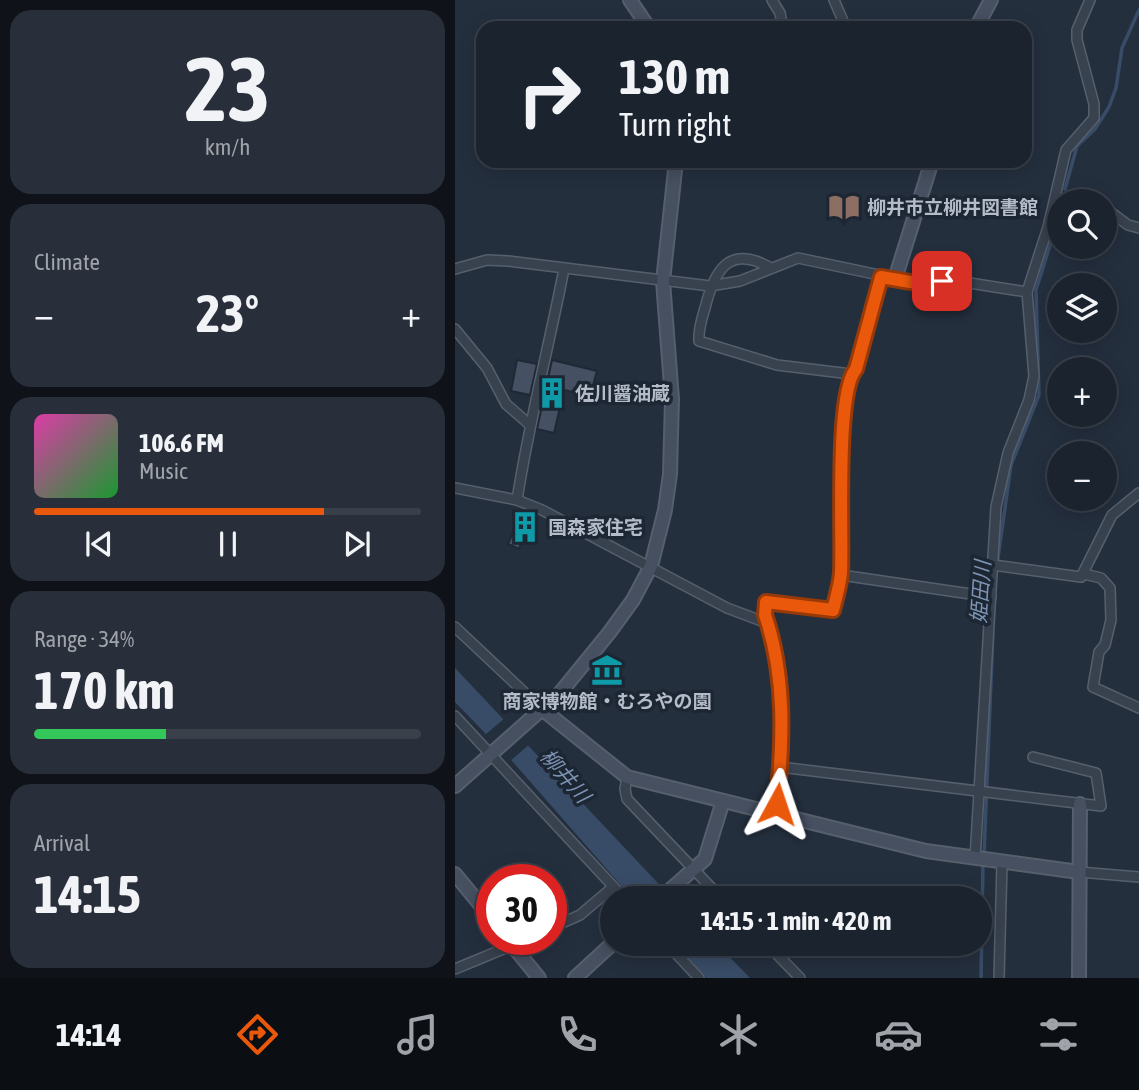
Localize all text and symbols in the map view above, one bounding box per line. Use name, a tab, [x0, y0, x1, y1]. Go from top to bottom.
text: 23	[185, 36, 270, 140]
text: 130 m	[619, 48, 730, 104]
icon: right	[504, 49, 595, 140]
text: Turn right	[619, 106, 732, 143]
text: km/h	[205, 134, 250, 160]
map controls	[1047, 189, 1117, 511]
button: search	[1047, 189, 1117, 259]
library icon: 柳井市立柳井図書館	[827, 190, 861, 224]
place label: 柳井市立柳井図書館	[867, 196, 1038, 218]
text: Climate	[34, 249, 100, 275]
pin	[912, 251, 972, 311]
icon: arrive	[923, 262, 961, 300]
button: layers	[1047, 273, 1117, 343]
text: 23°	[196, 283, 259, 343]
text: −	[34, 292, 54, 335]
text: +	[401, 292, 421, 335]
button: +	[1047, 357, 1117, 427]
building icon: 佐川醤油蔵	[535, 376, 569, 410]
place label: 佐川醤油蔵	[575, 382, 670, 404]
text: 106.6 FM	[139, 428, 224, 458]
button: −	[1047, 441, 1117, 511]
text: Music	[139, 458, 187, 484]
building icon: 国森家住宅	[508, 510, 542, 544]
place label: 国森家住宅	[548, 516, 643, 538]
icon: previous	[80, 525, 118, 563]
icon: pause	[209, 525, 247, 563]
icon: next	[338, 525, 376, 563]
water label: 姫田川	[966, 558, 994, 624]
text: Range · 34%	[34, 626, 134, 652]
museum icon: 商家博物館・むろやの園	[590, 653, 624, 687]
text: 170 km	[34, 660, 175, 720]
place label: 商家博物館・むろやの園	[502, 690, 712, 712]
water label: 柳井川	[536, 744, 597, 808]
position arrow	[740, 767, 814, 841]
text: Arrival	[34, 830, 90, 856]
text: 14:15	[34, 864, 141, 924]
speed limit sign: 30	[476, 864, 567, 955]
text: 14:15 · 1 min · 420 m	[701, 906, 891, 936]
icon: directions	[233, 1010, 282, 1059]
icon: music	[393, 1010, 442, 1059]
icon: phone	[553, 1010, 602, 1059]
icon: climate	[714, 1010, 763, 1059]
icon: car	[874, 1010, 923, 1059]
icon: filters	[1034, 1010, 1083, 1059]
text: 14:14	[56, 1016, 122, 1053]

